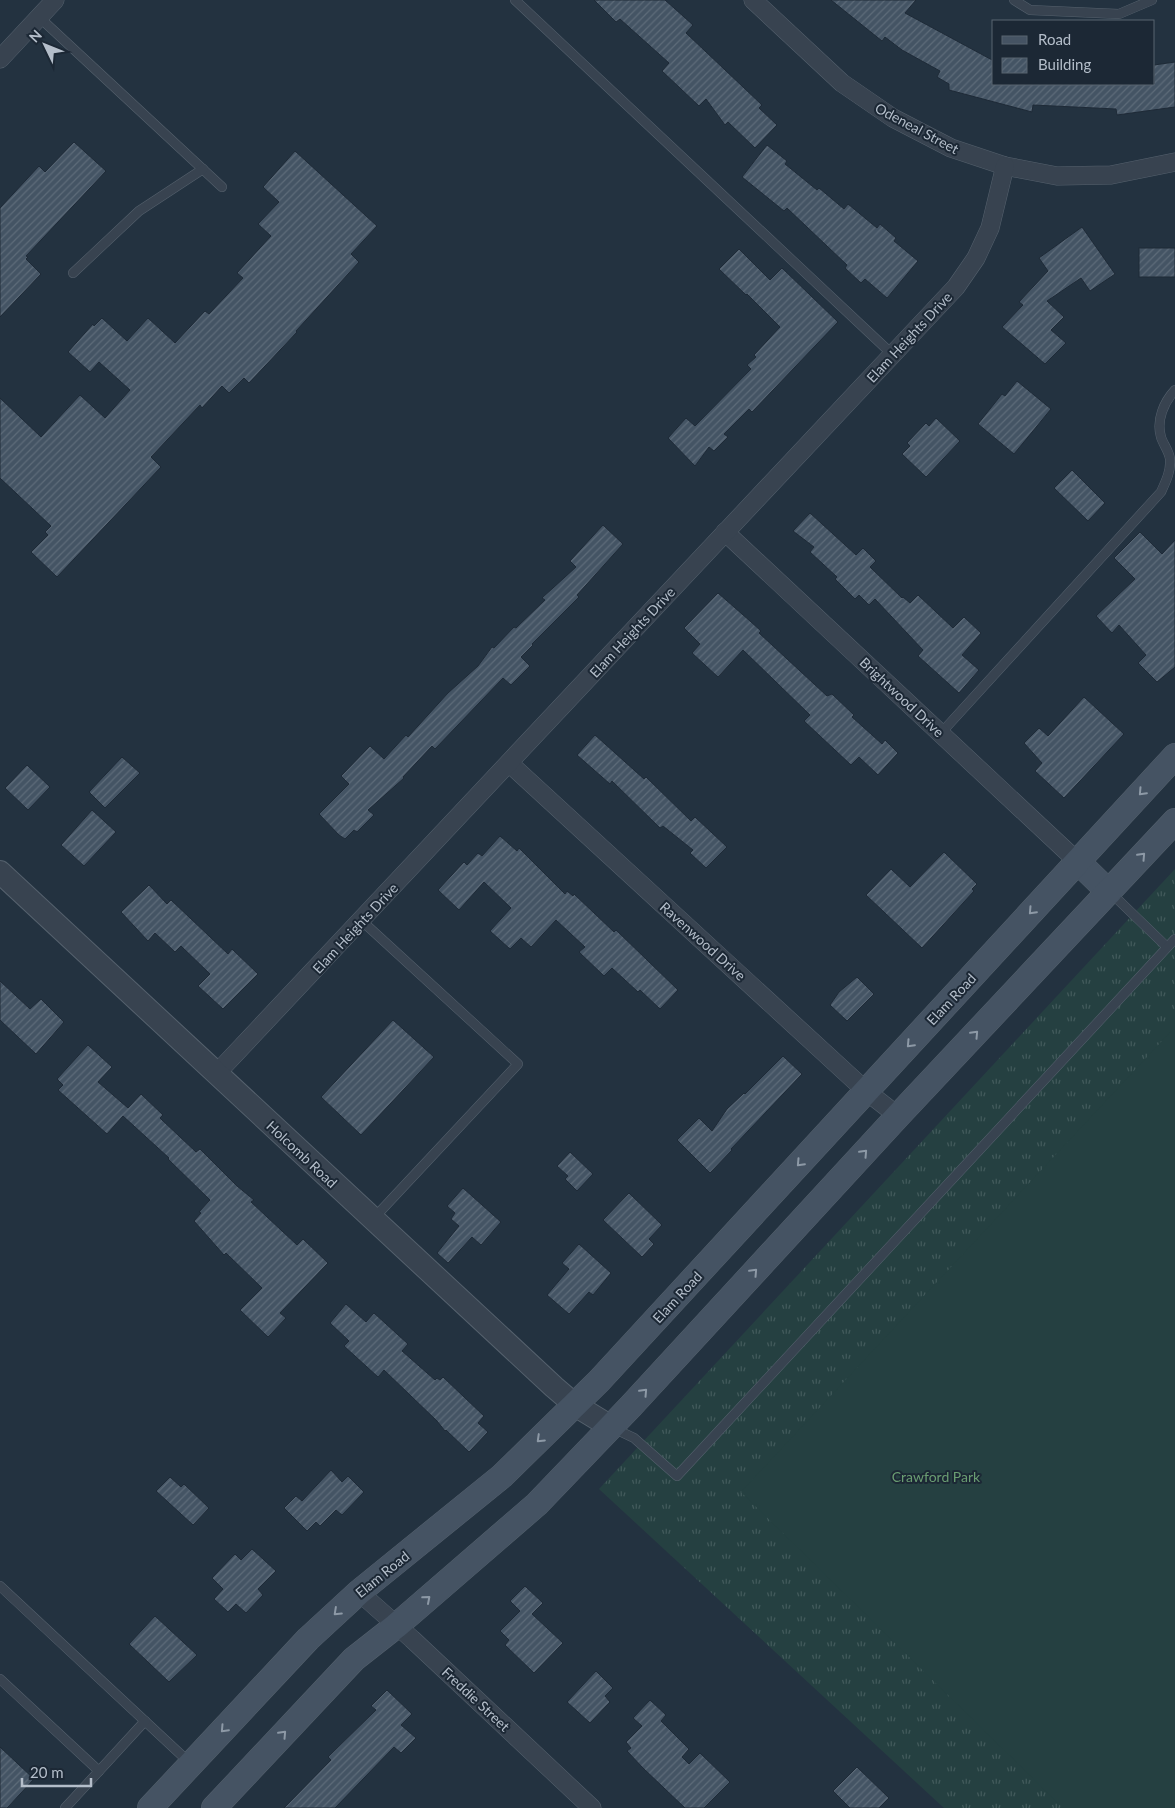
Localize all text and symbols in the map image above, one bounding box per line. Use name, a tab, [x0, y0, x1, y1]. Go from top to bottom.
north arrow	[20, 20, 70, 70]
legend	[992, 20, 1155, 85]
text: N	[25, 26, 45, 46]
text: Road	[1038, 30, 1071, 48]
text: Building	[1038, 55, 1091, 73]
street label: Odeneal Street	[872, 99, 962, 157]
street label: Elam Heights Drive	[863, 288, 955, 386]
street label: Elam Heights Drive	[586, 583, 678, 681]
street label: Brightwood Drive	[856, 654, 948, 740]
one-way arrow	[1139, 786, 1148, 795]
one-way arrow	[1136, 853, 1145, 862]
street label: Elam Heights Drive	[309, 879, 401, 977]
street label: Ravenwood Drive	[657, 898, 749, 984]
one-way arrow	[1029, 906, 1038, 915]
street label: Elam Road	[923, 970, 979, 1028]
one-way arrow	[969, 1031, 978, 1040]
one-way arrow	[907, 1038, 916, 1047]
street label: Holcomb Road	[263, 1117, 341, 1191]
one-way arrow	[858, 1149, 867, 1158]
one-way arrow	[797, 1157, 806, 1166]
street label: Elam Road	[649, 1268, 705, 1326]
one-way arrow	[748, 1269, 757, 1278]
one-way arrow	[638, 1388, 647, 1397]
one-way arrow	[537, 1433, 546, 1442]
park label: Crawford Park	[892, 1468, 981, 1485]
street label: Elam Road	[352, 1547, 412, 1601]
one-way arrow	[421, 1596, 430, 1605]
one-way arrow	[333, 1606, 342, 1615]
street label: Freddie Street	[439, 1663, 513, 1735]
one-way arrow	[221, 1723, 230, 1732]
one-way arrow	[277, 1731, 286, 1740]
scale bar	[22, 1756, 91, 1788]
text: 20 m	[30, 1763, 64, 1781]

